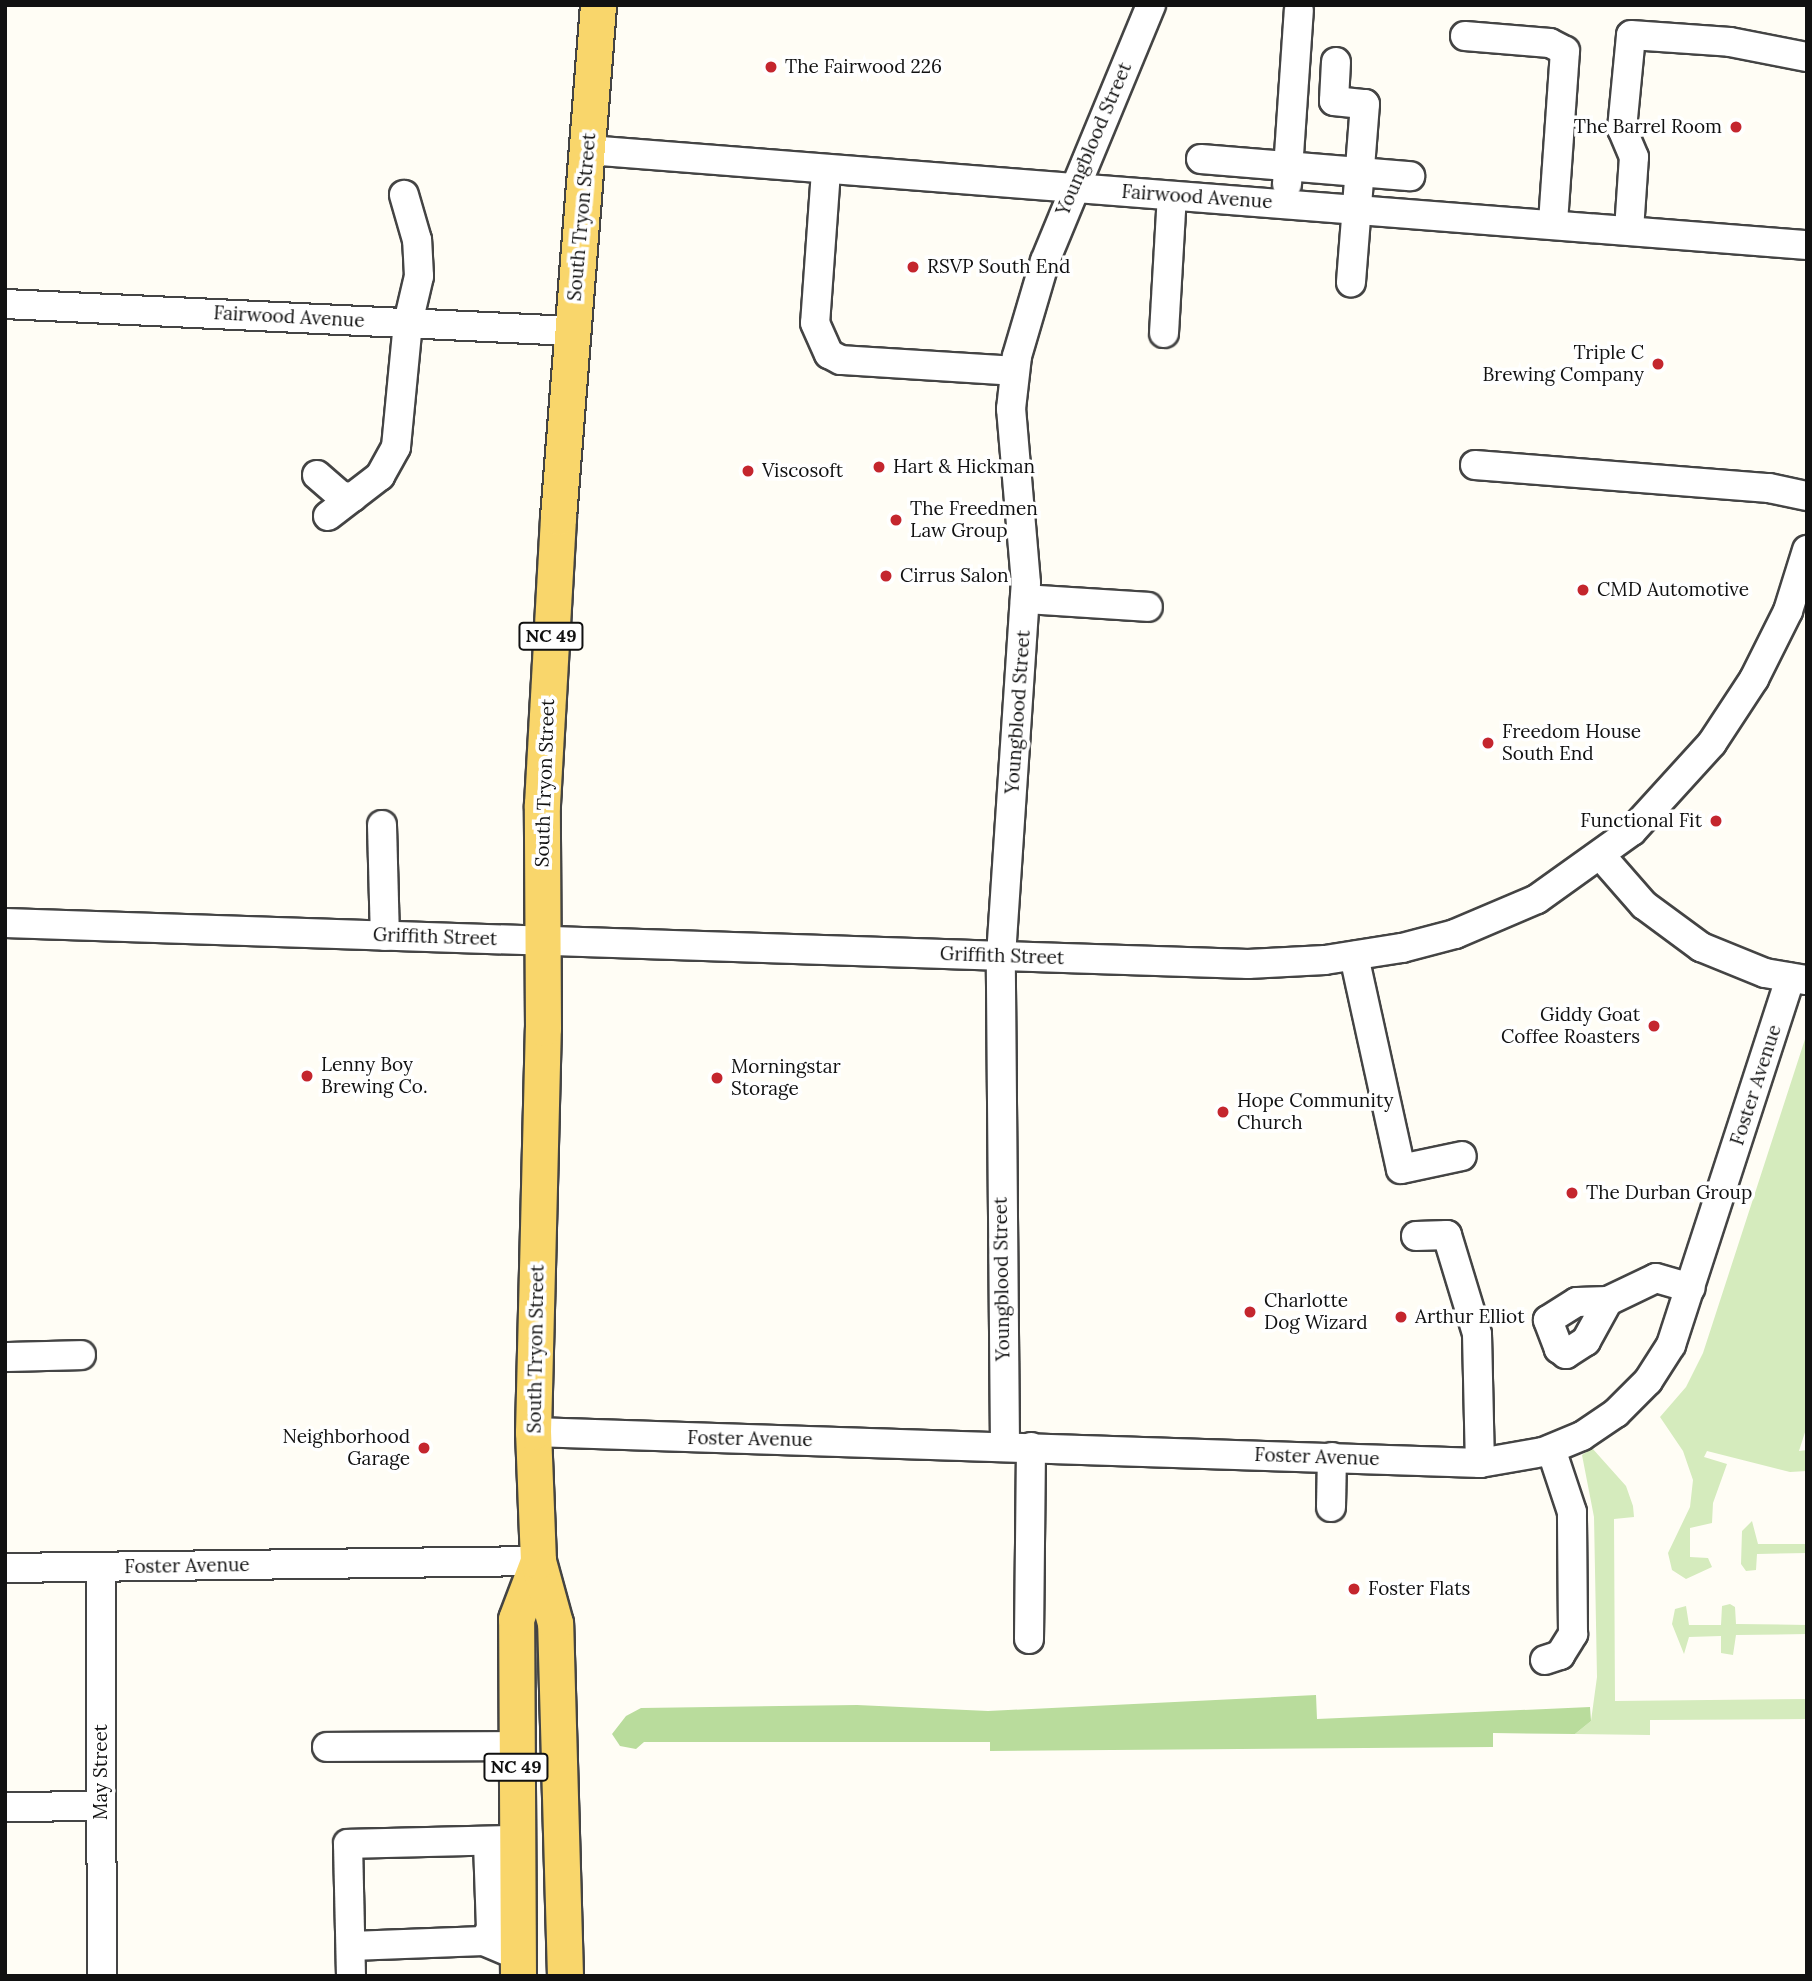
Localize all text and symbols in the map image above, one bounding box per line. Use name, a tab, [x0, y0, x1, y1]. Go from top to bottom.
place label: The Fairwood 226	[785, 56, 942, 78]
marker: The Fairwood 226	[763, 59, 779, 75]
street label: Youngblood Street	[1051, 59, 1137, 219]
place label: The Barrel Room	[1574, 116, 1722, 138]
marker: The Barrel Room	[1728, 119, 1744, 135]
street label: South Tryon Street	[563, 132, 601, 302]
street label: Fairwood Avenue	[1121, 180, 1273, 214]
place label: RSVP South End	[927, 256, 1070, 278]
marker: RSVP South End	[905, 259, 921, 275]
street label: Fairwood Avenue	[213, 302, 365, 332]
place label: Triple C Brewing Company	[1482, 342, 1644, 386]
marker: Triple C Brewing Company	[1650, 356, 1666, 372]
place label: Hart & Hickman	[893, 456, 1035, 478]
marker: Hart & Hickman	[871, 459, 887, 475]
place label: Viscosoft	[762, 460, 843, 482]
marker: Viscosoft	[740, 463, 756, 479]
place label: The Freedmen Law Group	[910, 498, 1038, 542]
marker: The Freedmen Law Group	[888, 512, 904, 528]
place label: Cirrus Salon	[900, 565, 1009, 587]
marker: Cirrus Salon	[878, 568, 894, 584]
place label: CMD Automotive	[1597, 579, 1749, 601]
marker: CMD Automotive	[1575, 582, 1591, 598]
road number: NC 49	[518, 622, 584, 650]
street label: Youngblood Street	[1001, 629, 1035, 795]
street label: South Tryon Street	[531, 698, 559, 868]
place label: Freedom House South End	[1502, 721, 1641, 765]
marker: Freedom House South End	[1480, 735, 1496, 751]
place label: Functional Fit	[1580, 810, 1702, 832]
marker: Functional Fit	[1708, 813, 1724, 829]
street label: Griffith Street	[372, 923, 498, 951]
street label: Griffith Street	[939, 942, 1065, 970]
place label: Giddy Goat Coffee Roasters	[1501, 1004, 1640, 1048]
marker: Giddy Goat Coffee Roasters	[1646, 1018, 1662, 1034]
street label: Foster Avenue	[1726, 1022, 1786, 1148]
place label: Lenny Boy Brewing Co.	[321, 1054, 428, 1098]
place label: Morningstar Storage	[731, 1056, 841, 1100]
marker: Lenny Boy Brewing Co.	[299, 1068, 315, 1084]
marker: Morningstar Storage	[709, 1070, 725, 1086]
place label: Hope Community Church	[1237, 1090, 1393, 1134]
marker: Hope Community Church	[1215, 1104, 1231, 1120]
place label: The Durban Group	[1586, 1182, 1752, 1204]
marker: The Durban Group	[1564, 1185, 1580, 1201]
street label: Youngblood Street	[989, 1197, 1015, 1361]
street label: South Tryon Street	[523, 1264, 549, 1434]
place label: Charlotte Dog Wizard	[1264, 1290, 1368, 1334]
marker: Charlotte Dog Wizard	[1242, 1304, 1258, 1320]
place label: Arthur Elliot	[1415, 1306, 1525, 1328]
marker: Arthur Elliot	[1393, 1309, 1409, 1325]
place label: Neighborhood Garage	[282, 1426, 410, 1470]
street label: Foster Avenue	[687, 1427, 813, 1451]
marker: Neighborhood Garage	[416, 1440, 432, 1456]
street label: Foster Avenue	[1254, 1443, 1380, 1471]
street label: Foster Avenue	[124, 1554, 250, 1578]
place label: Foster Flats	[1368, 1578, 1470, 1600]
marker: Foster Flats	[1346, 1581, 1362, 1597]
street label: May Street	[90, 1724, 112, 1820]
road number: NC 49	[483, 1752, 549, 1782]

